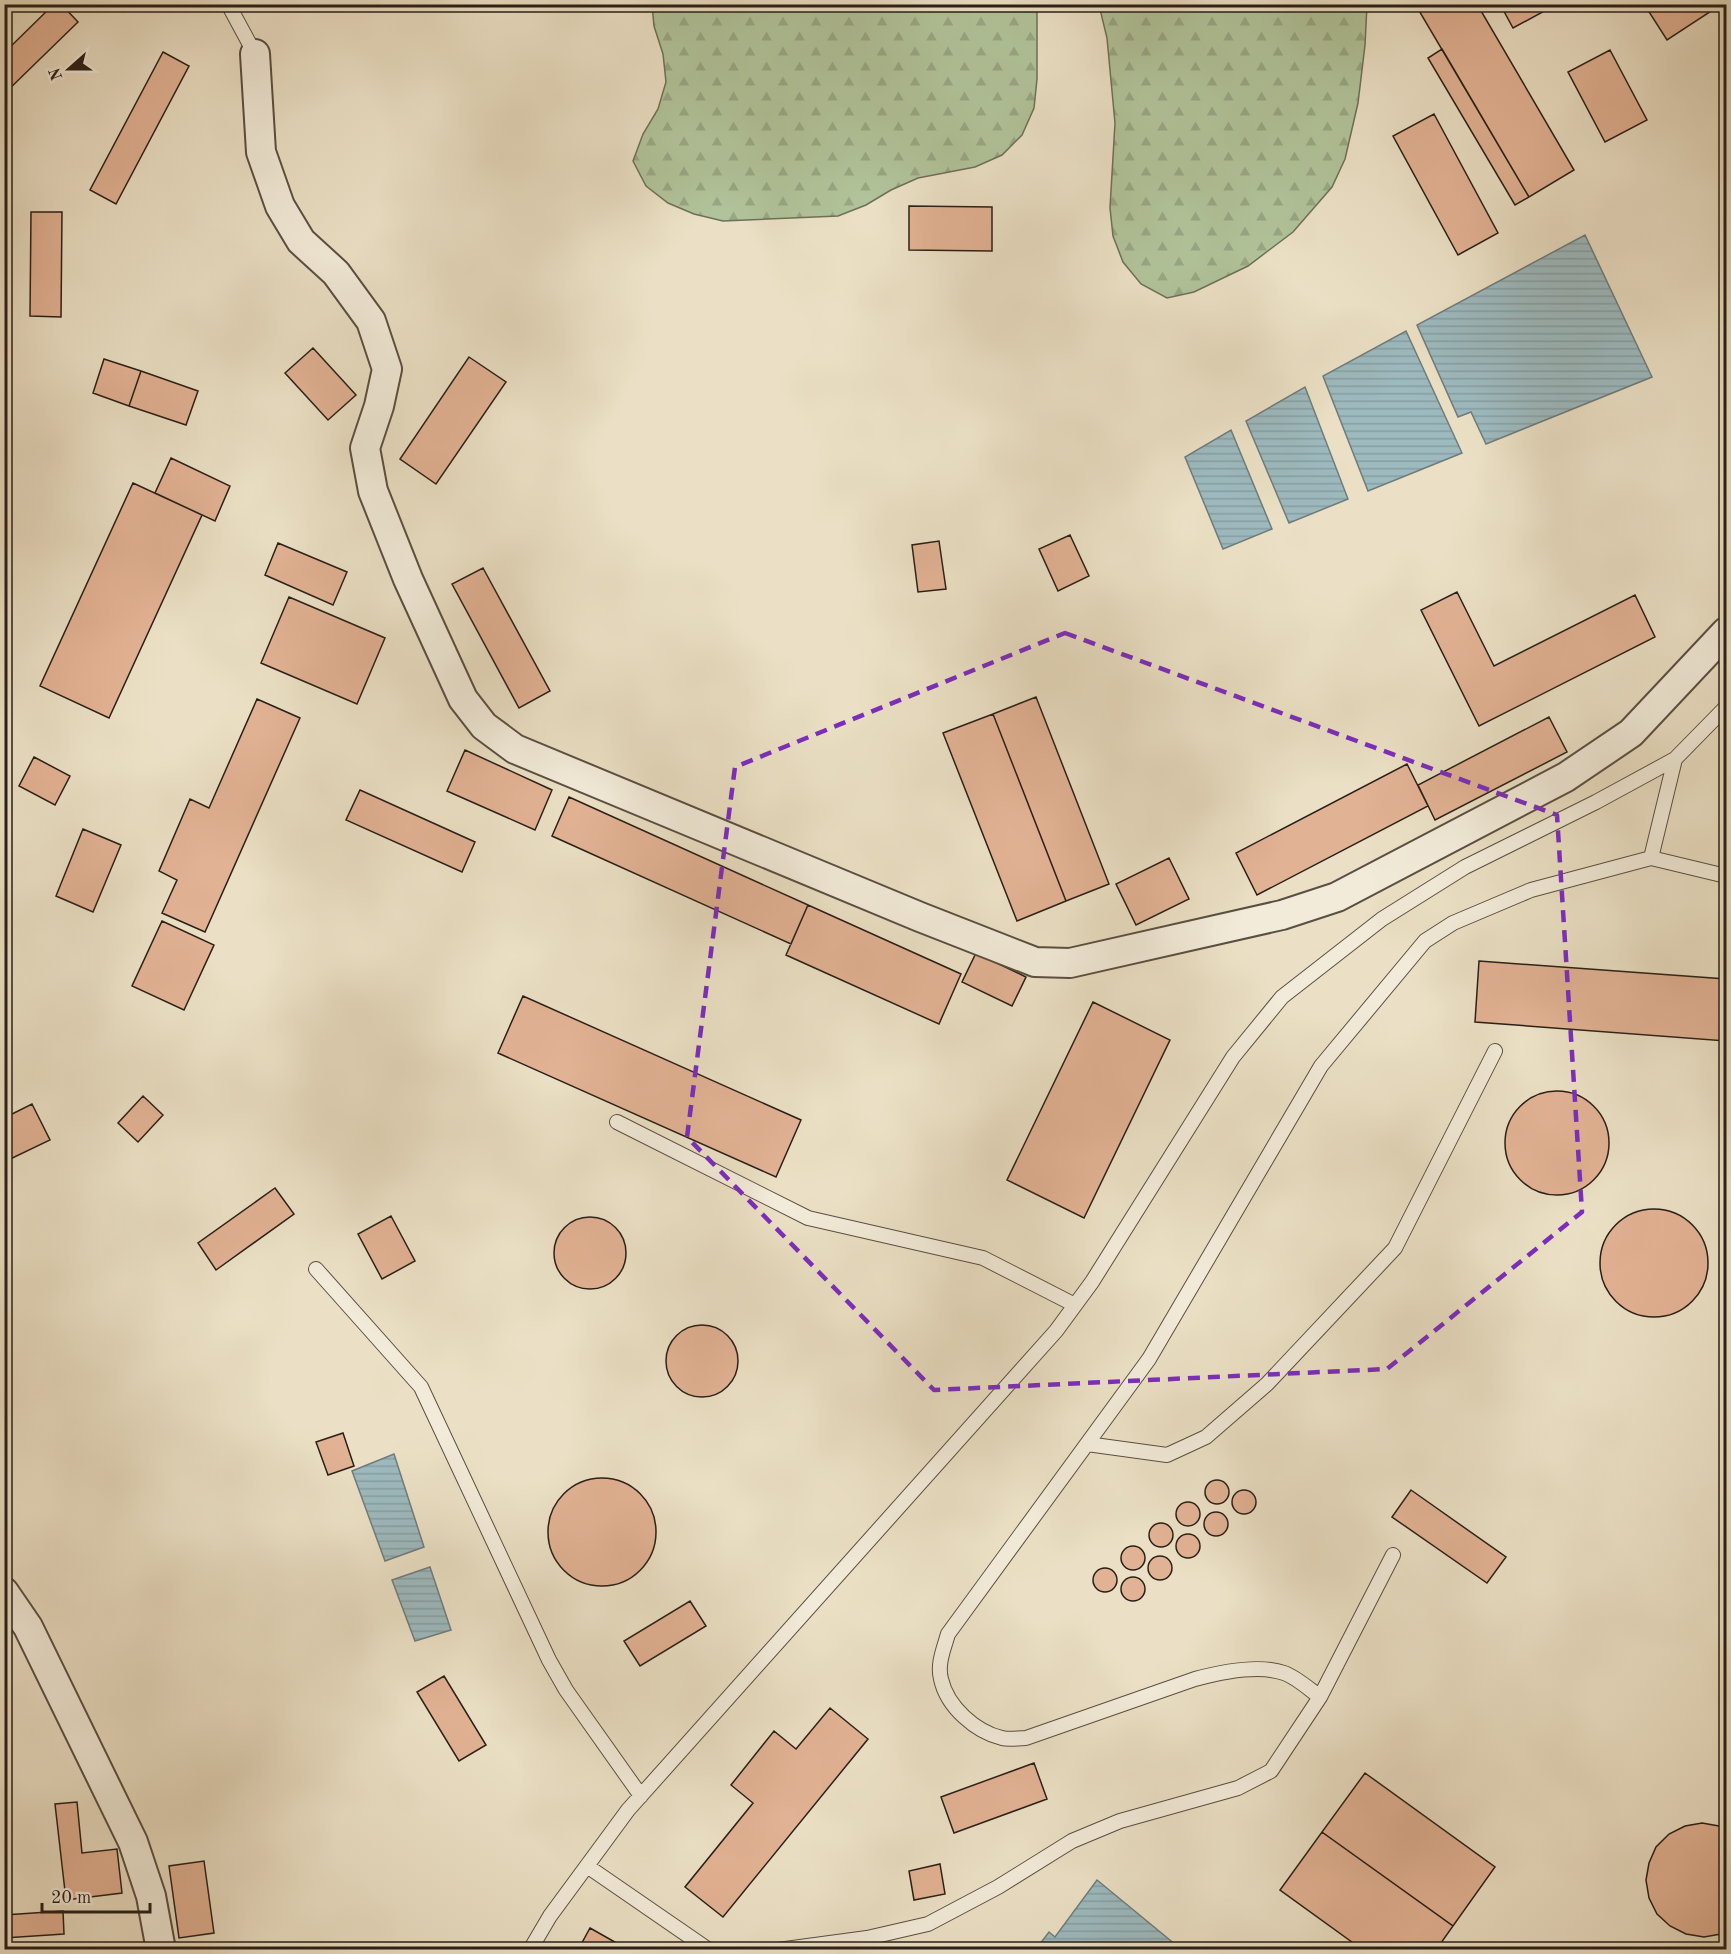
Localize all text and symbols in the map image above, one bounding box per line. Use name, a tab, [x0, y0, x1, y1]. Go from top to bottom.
north arrow	[39, 39, 99, 99]
text: N	[47, 64, 67, 82]
scale bar	[42, 1876, 150, 1914]
text: 20 m	[51, 1889, 91, 1907]

